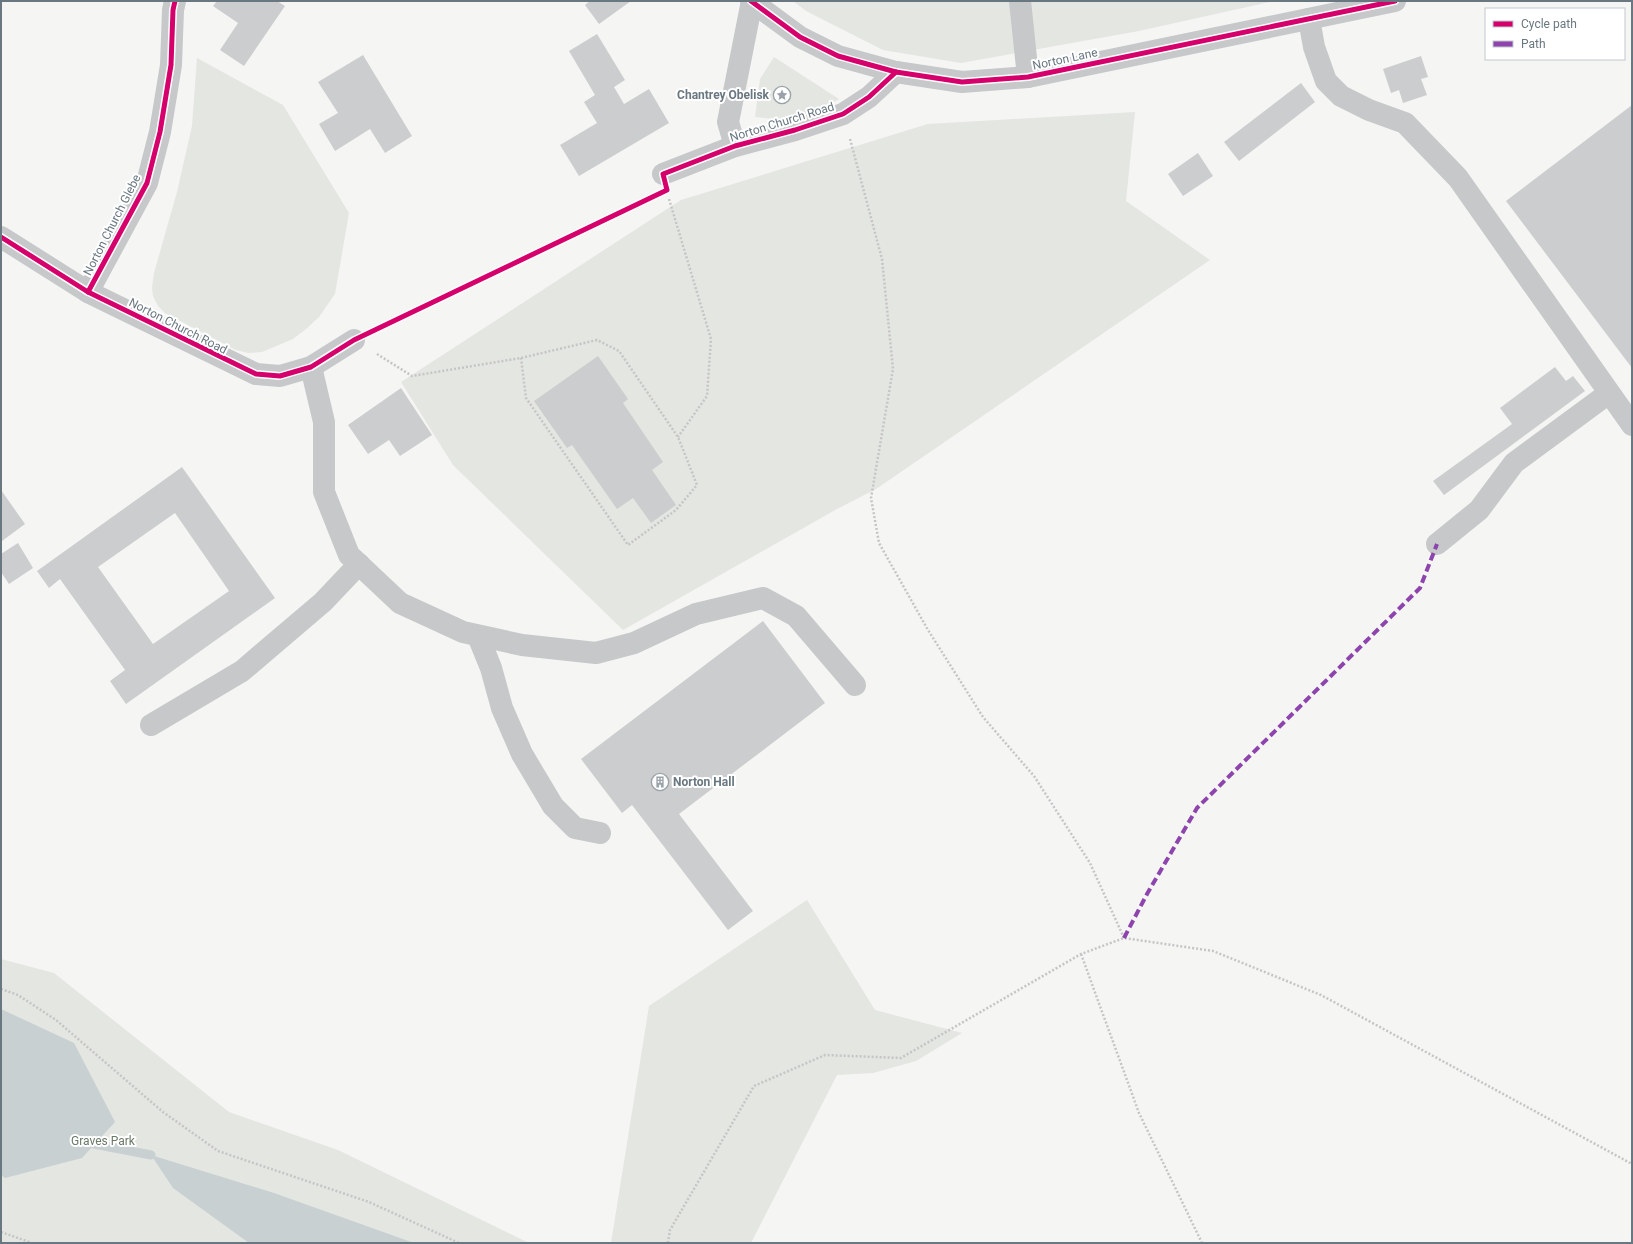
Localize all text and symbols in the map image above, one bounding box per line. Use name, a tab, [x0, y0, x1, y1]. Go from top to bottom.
legend	[1485, 8, 1625, 60]
text: Cycle path	[1521, 17, 1577, 31]
text: Path	[1521, 37, 1546, 51]
street label: Norton Lane	[1031, 45, 1099, 73]
place icon: Chantrey Obelisk	[772, 85, 792, 105]
place label: Chantrey Obelisk	[677, 88, 770, 102]
street label: Norton Church Road	[728, 99, 836, 145]
street label: Norton Church Glebe	[80, 172, 144, 278]
street label: Norton Church Road	[127, 295, 229, 357]
building icon: Norton Hall	[650, 772, 670, 792]
place label: Norton Hall	[673, 775, 735, 789]
park label: Graves Park	[71, 1134, 136, 1148]

